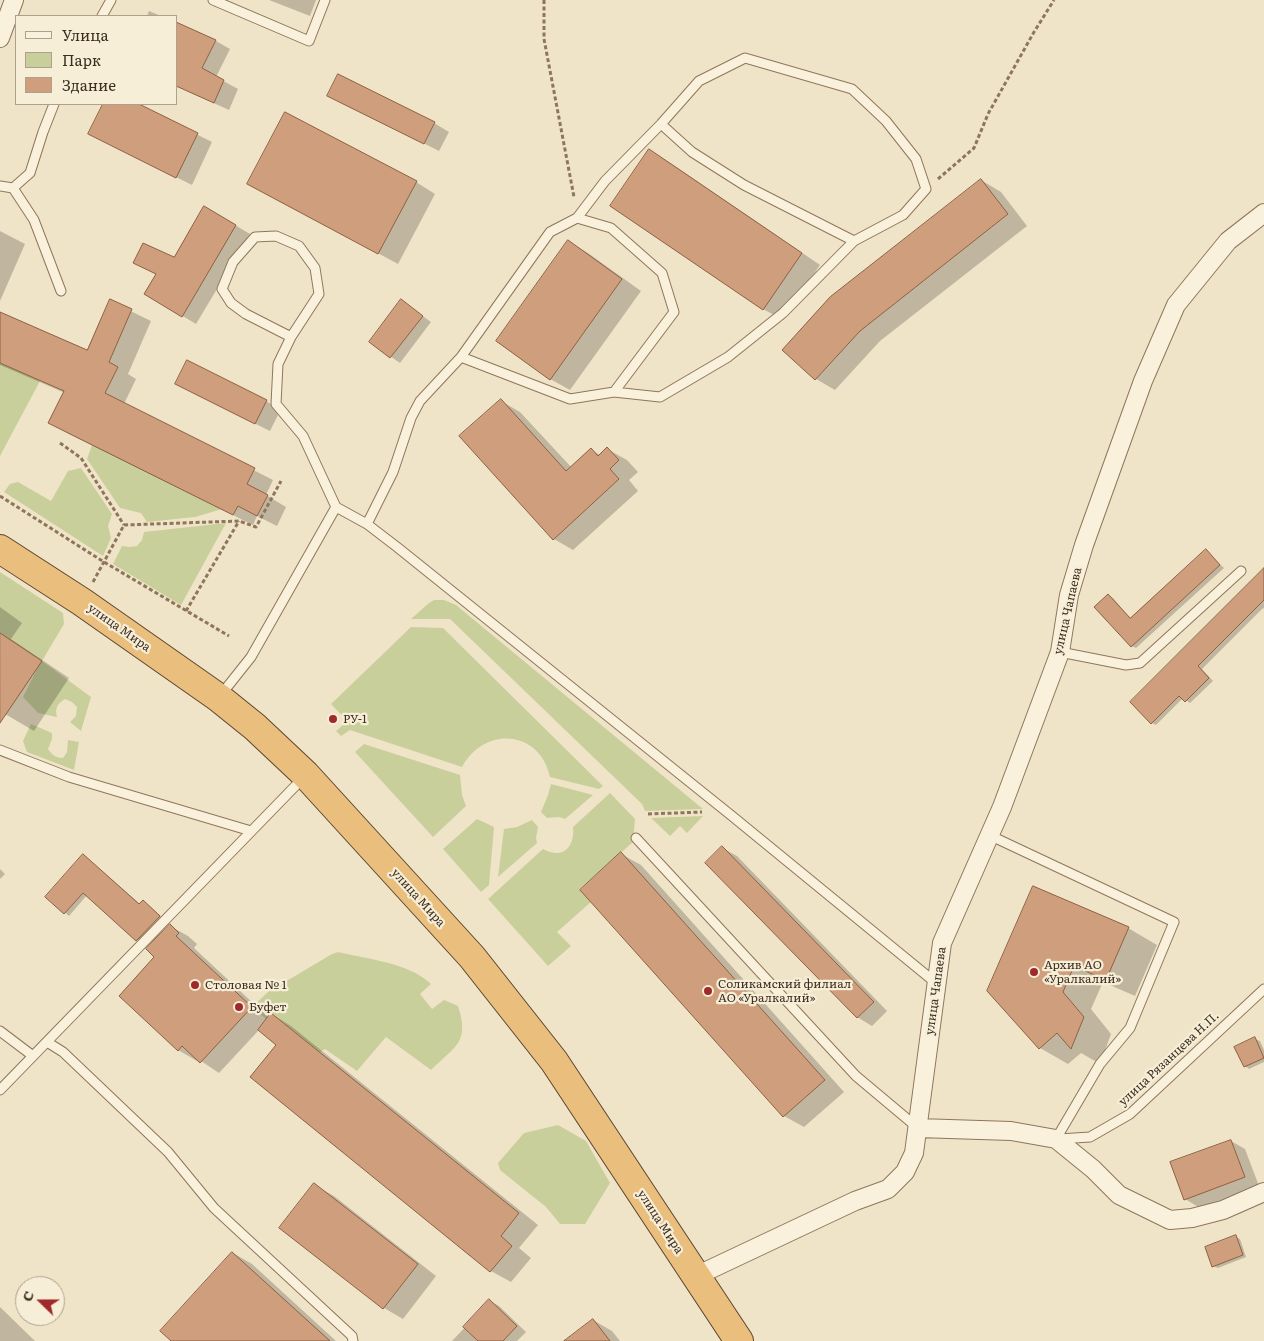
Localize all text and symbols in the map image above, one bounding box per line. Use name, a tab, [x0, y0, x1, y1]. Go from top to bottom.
legend	[15, 15, 178, 105]
text: Улица	[62, 23, 109, 46]
text: Парк	[62, 48, 101, 71]
text: Здание	[62, 73, 116, 96]
street label: улица Чапаева	[1051, 566, 1085, 656]
street label: улица Мира	[85, 601, 153, 655]
place label: РУ-1	[343, 712, 367, 726]
marker: РУ-1	[327, 713, 339, 725]
street label: улица Мира	[388, 866, 448, 930]
street label: улица Чапаева	[923, 946, 949, 1036]
place label: Архив АО «Уралкалий»	[1044, 958, 1121, 986]
marker: Архив АО «Уралкалий»	[1028, 966, 1040, 978]
place label: Соликамский филиал АО «Уралкалий»	[718, 977, 851, 1005]
place label: Столовая № 1	[205, 978, 287, 992]
marker: Столовая № 1	[189, 979, 201, 991]
marker: Соликамский филиал АО «Уралкалий»	[702, 985, 714, 997]
place label: Буфет	[249, 1000, 286, 1014]
marker: Буфет	[233, 1001, 245, 1013]
street label: улица Рязанцева Н.П.	[1116, 1009, 1222, 1109]
street label: улица Мира	[634, 1187, 686, 1257]
north arrow	[15, 1276, 65, 1326]
text: С	[16, 1287, 38, 1304]

